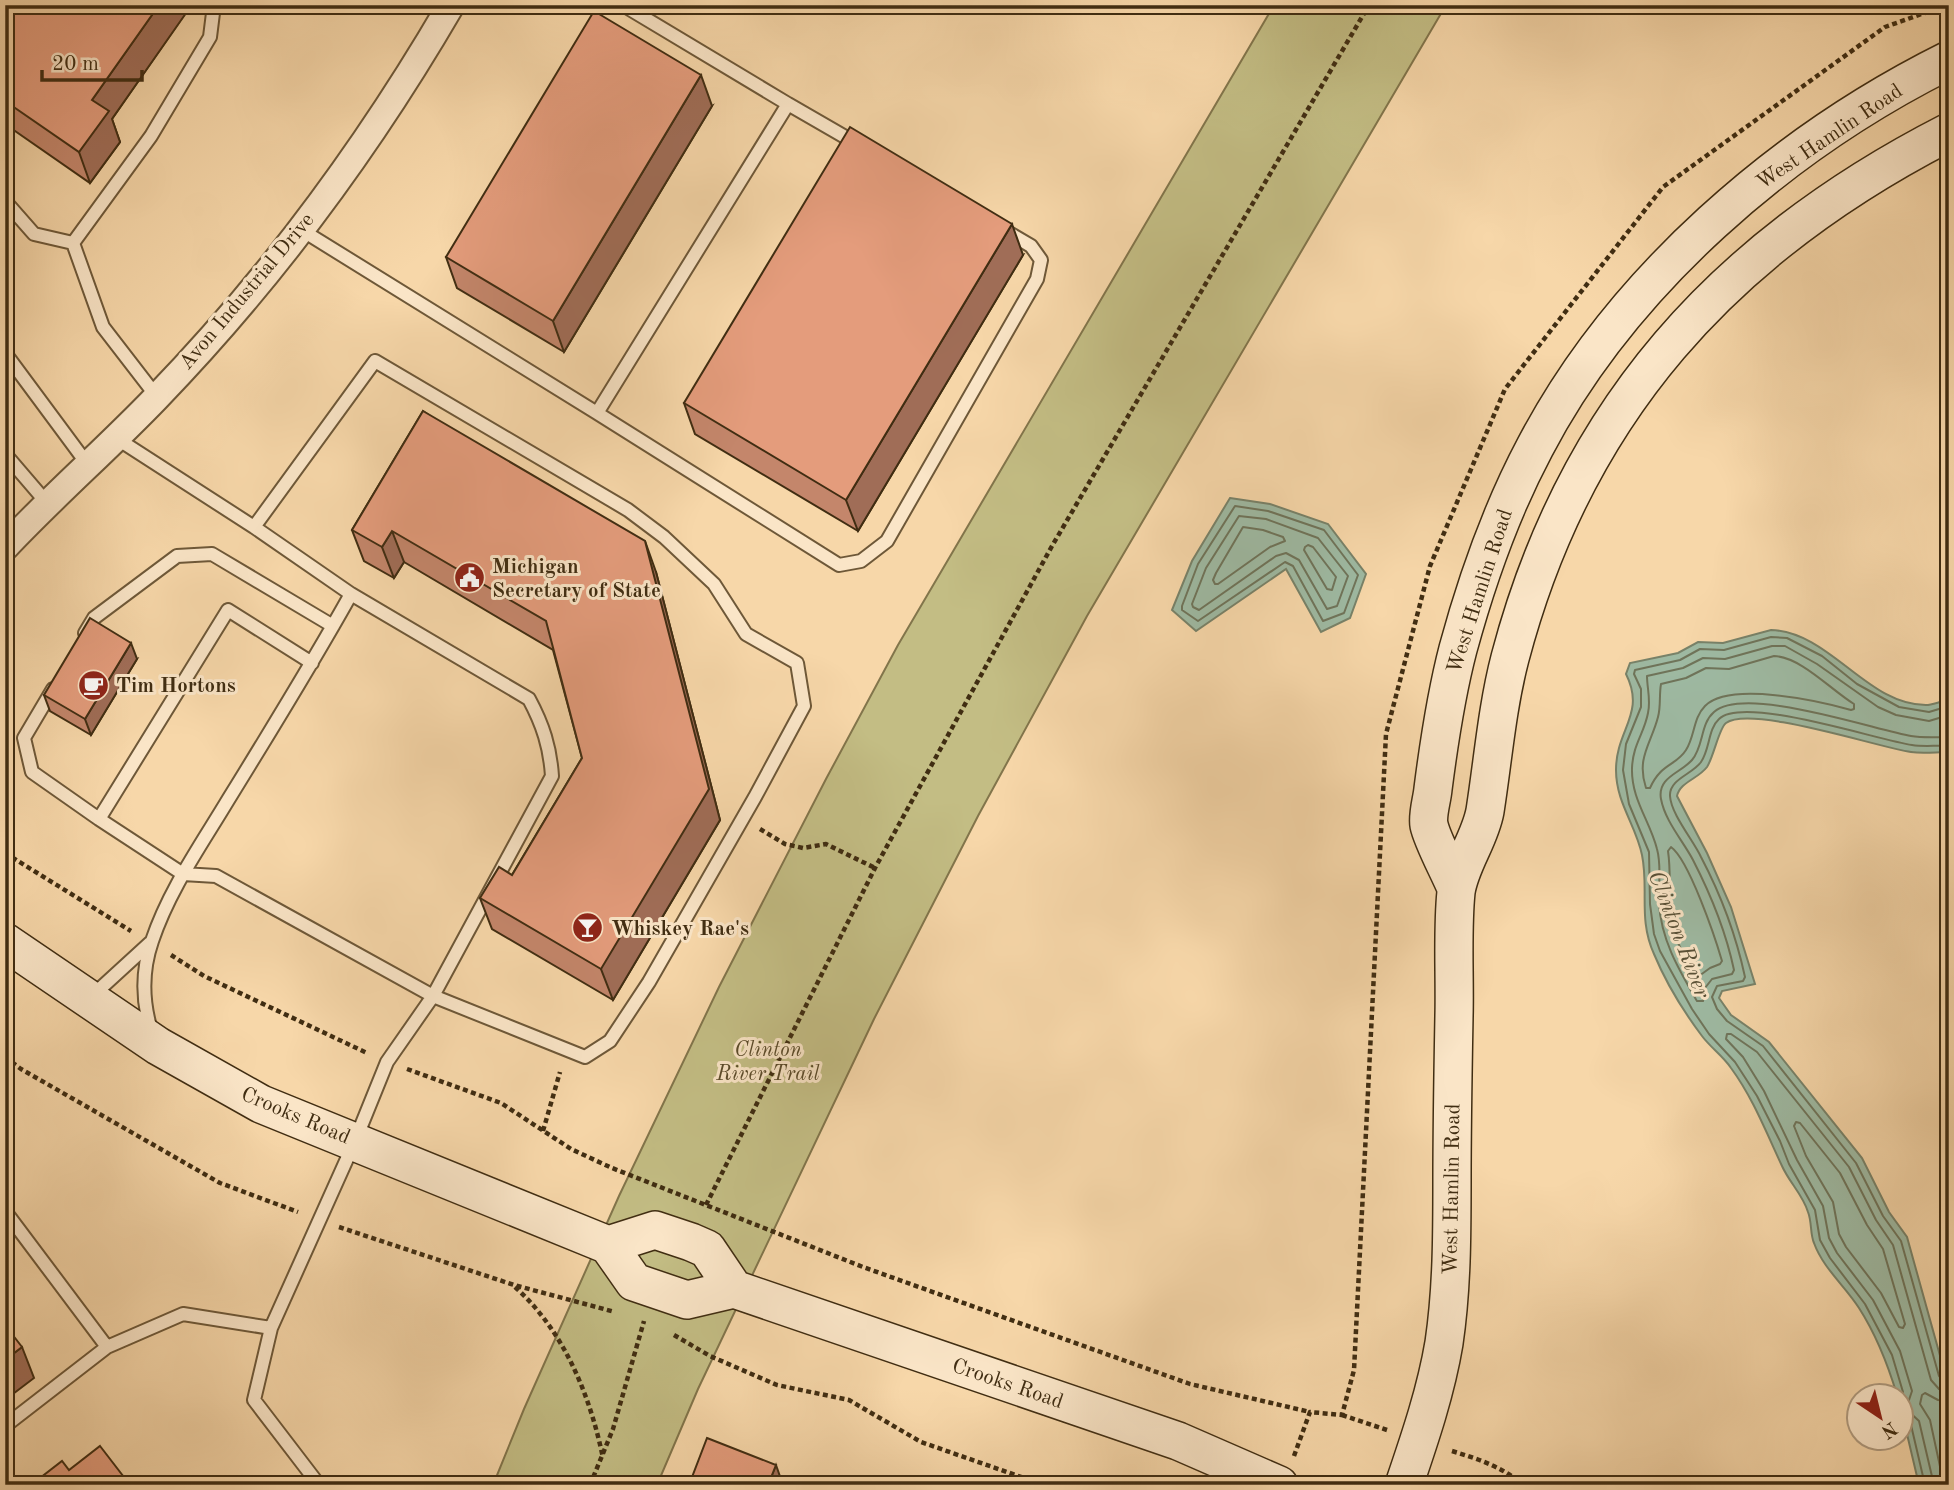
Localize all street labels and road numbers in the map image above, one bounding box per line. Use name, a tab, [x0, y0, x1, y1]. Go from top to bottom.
street label: West Hamlin Road	[1753, 81, 1907, 194]
street label: Avon Industrial Drive	[176, 210, 319, 374]
street label: West Hamlin Road	[1444, 507, 1517, 676]
street label: Crooks Road	[238, 1084, 353, 1149]
street label: West Hamlin Road	[1441, 1103, 1464, 1275]
street label: Crooks Road	[949, 1356, 1066, 1413]

